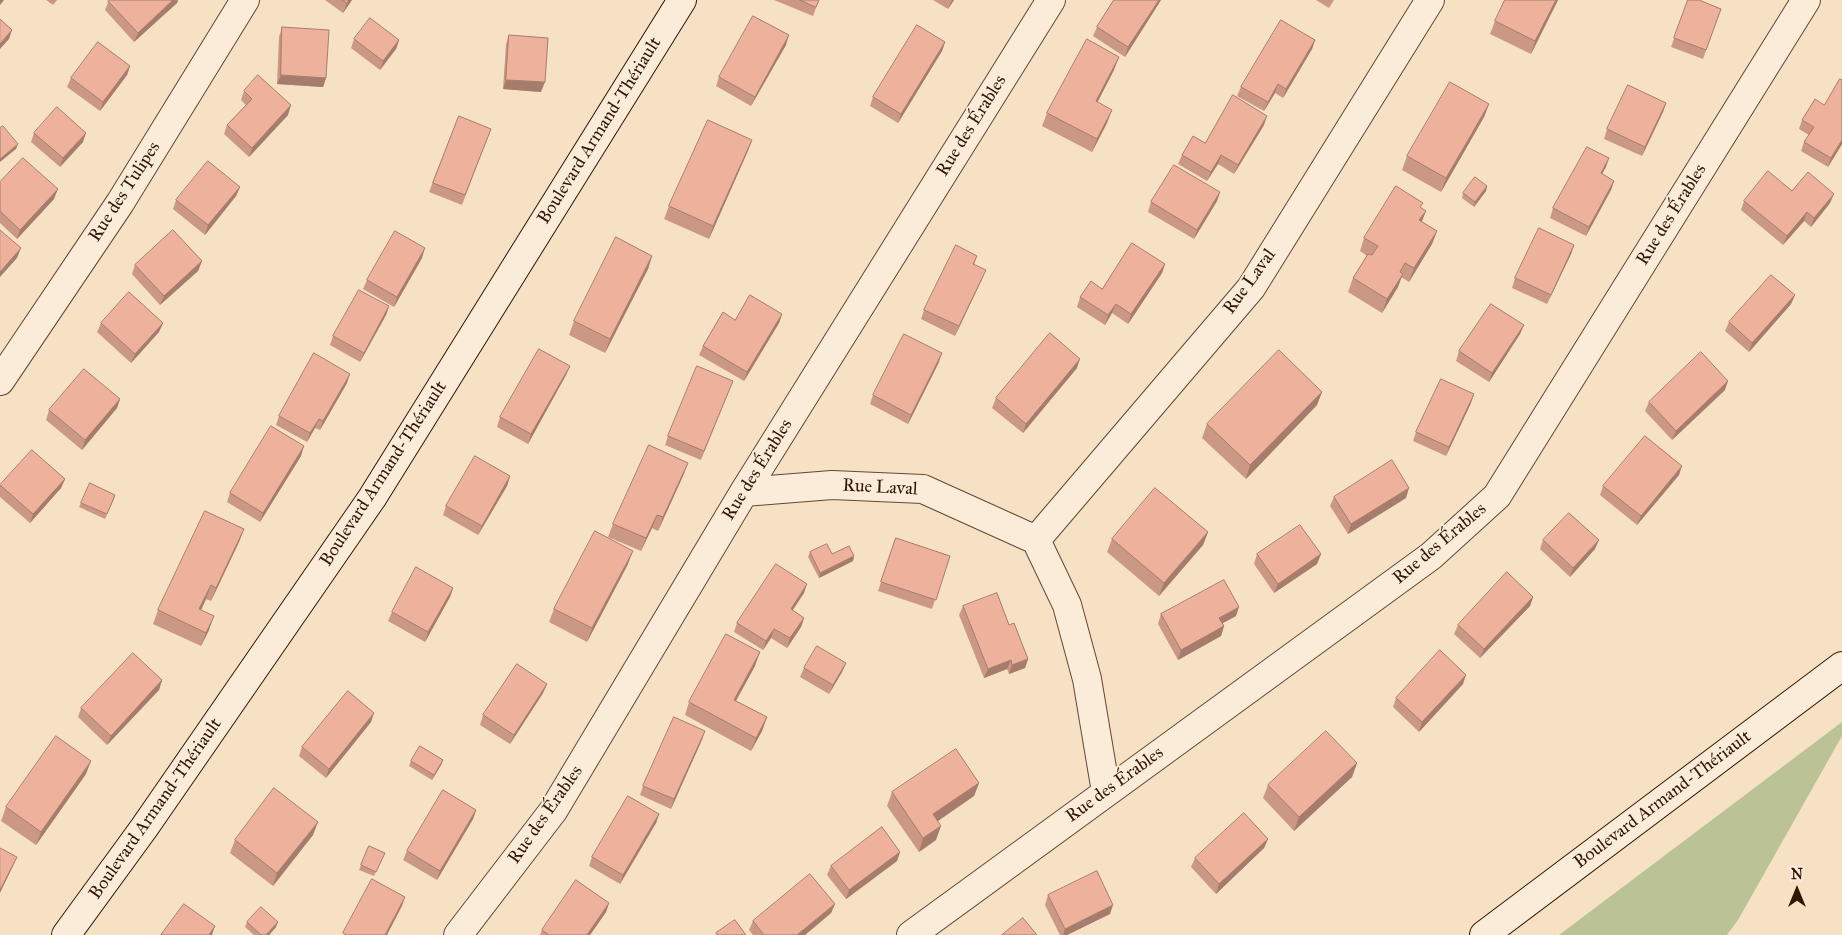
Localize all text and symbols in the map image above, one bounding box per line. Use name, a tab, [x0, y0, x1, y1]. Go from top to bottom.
street label: Boulevard Armand-Thériault	[534, 34, 666, 228]
street label: Rue des Érables	[932, 71, 1012, 181]
street label: Rue des Tulipes	[85, 138, 165, 246]
street label: Rue des Érables	[1632, 160, 1712, 270]
street label: Rue Laval	[1219, 245, 1281, 319]
street label: Boulevard Armand-Thériault	[316, 377, 452, 571]
street label: Rue des Érables	[718, 415, 798, 525]
street label: Rue Laval	[842, 475, 918, 501]
street label: Rue des Érables	[1389, 499, 1491, 589]
street label: Boulevard Armand-Thériault	[85, 714, 227, 904]
street label: Boulevard Armand-Thériault	[1570, 726, 1756, 874]
street label: Rue des Érables	[1062, 742, 1168, 828]
street label: Rue des Érables	[504, 762, 588, 868]
north arrow	[1772, 865, 1822, 915]
text: N	[1791, 866, 1803, 883]

